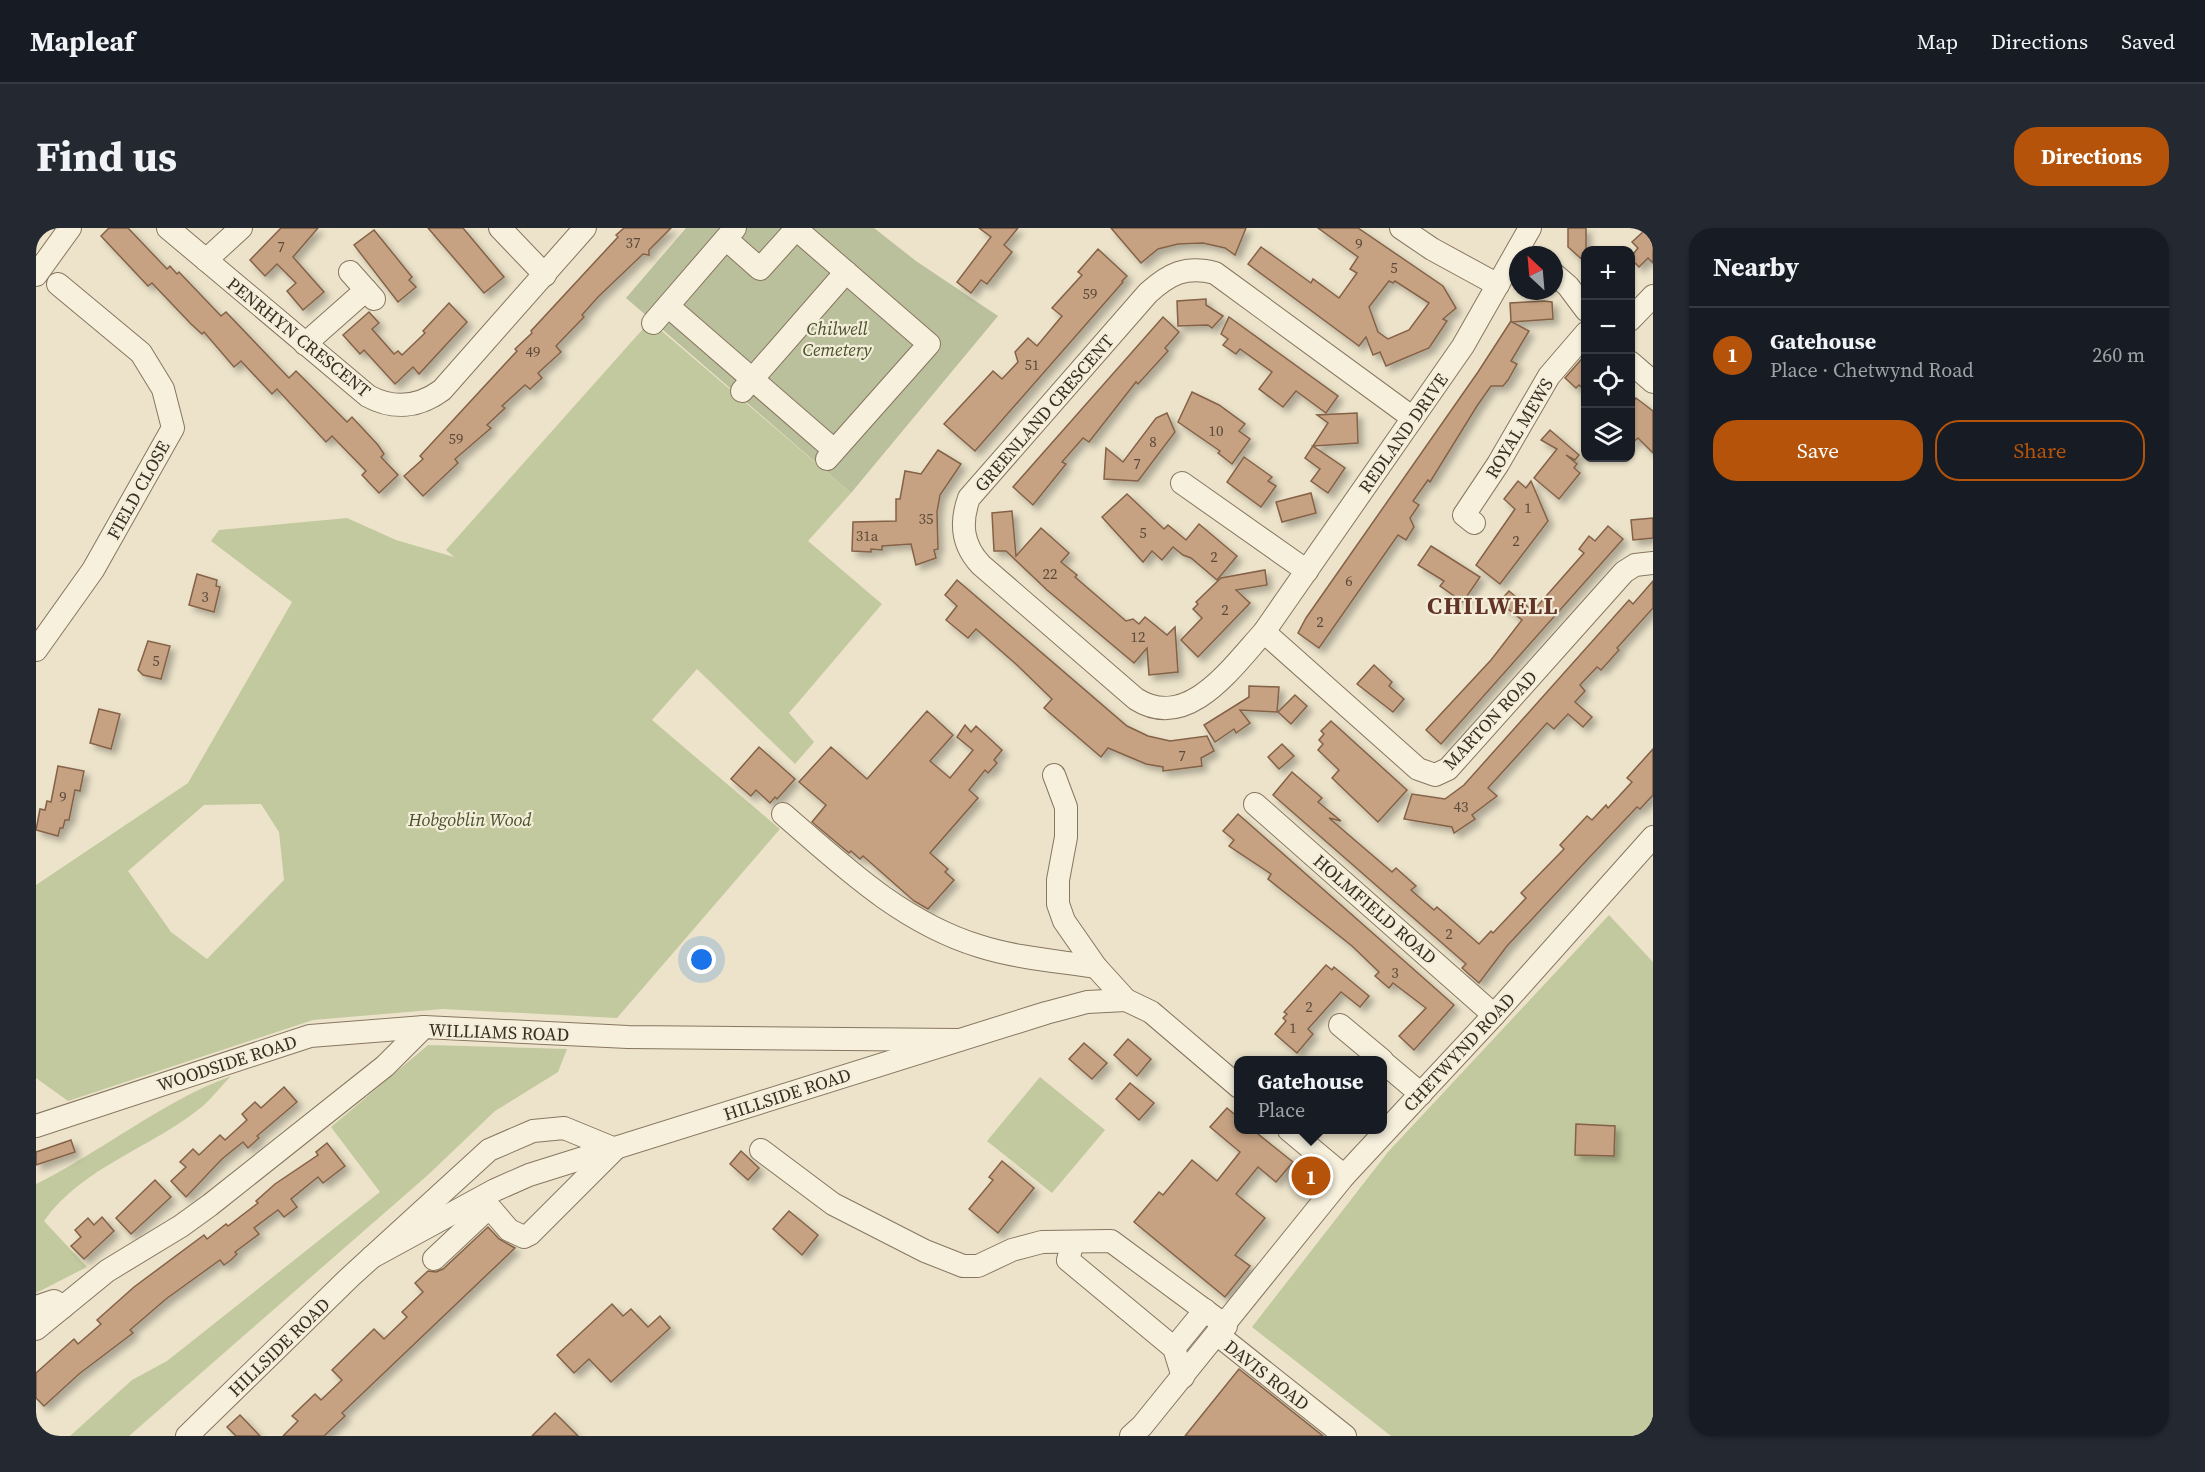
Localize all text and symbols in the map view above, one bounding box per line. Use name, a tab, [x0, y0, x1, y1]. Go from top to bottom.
text: Mapleaf	[30, 22, 134, 60]
text: Map	[1917, 27, 1958, 56]
text: Directions	[1991, 27, 2088, 56]
text: Saved	[2121, 27, 2175, 56]
text: Find us	[36, 127, 177, 185]
button: Directions	[2014, 127, 2169, 186]
house number: 37	[625, 232, 641, 253]
house number: 9	[1355, 233, 1363, 254]
house number: 7	[277, 236, 285, 257]
north arrow	[1509, 246, 1563, 300]
map controls	[1581, 246, 1635, 462]
button: +	[1581, 246, 1635, 300]
text: Nearby	[1713, 249, 1799, 285]
house number: 5	[1390, 257, 1398, 278]
street label: PENRHYN CRESCENT	[222, 271, 376, 403]
house number: 59	[1082, 283, 1098, 304]
button: −	[1581, 300, 1635, 354]
park label: Chilwell Cemetery	[802, 316, 872, 362]
text: Gatehouse	[1770, 326, 1876, 356]
street label: GREENLAND CRESCENT	[969, 329, 1119, 497]
house number: 49	[525, 341, 541, 362]
text: 1	[1727, 341, 1738, 369]
text: 260 m	[2092, 341, 2145, 369]
house number: 51	[1024, 354, 1040, 375]
button: locate	[1581, 354, 1635, 408]
text: Place · Chetwynd Road	[1770, 356, 1974, 384]
street label: REDLAND DRIVE	[1352, 368, 1454, 498]
street label: ROYAL MEWS	[1479, 373, 1559, 483]
button: layers	[1581, 408, 1635, 462]
house number: 10	[1208, 420, 1224, 441]
button: Save	[1713, 420, 1923, 481]
button: Share	[1935, 420, 2145, 481]
house number: 59	[448, 428, 464, 449]
house number: 8	[1149, 431, 1157, 452]
street label: FIELD CLOSE	[101, 436, 176, 544]
house number: 7	[1133, 453, 1141, 474]
house number: 1	[1524, 497, 1532, 518]
house number: 35	[918, 508, 934, 529]
house number: 5	[1139, 522, 1147, 543]
house number: 31a	[856, 525, 879, 546]
house number: 2	[1512, 530, 1520, 551]
house number: 2	[1210, 546, 1218, 567]
house number: 22	[1042, 563, 1058, 584]
house number: 6	[1345, 570, 1353, 591]
house number: 3	[201, 586, 209, 607]
district label: CHILWELL	[1427, 589, 1559, 622]
house number: 2	[1221, 599, 1229, 620]
house number: 2	[1316, 611, 1324, 632]
house number: 12	[1130, 626, 1146, 647]
house number: 5	[152, 650, 160, 671]
street label: MARTON ROAD	[1437, 665, 1543, 775]
house number: 7	[1178, 745, 1186, 766]
house number: 9	[59, 786, 67, 807]
house number: 43	[1453, 796, 1469, 817]
park label: Hobgoblin Wood	[407, 807, 532, 832]
street label: HOLMFIELD ROAD	[1308, 848, 1442, 970]
house number: 2	[1445, 923, 1453, 944]
your location	[687, 945, 716, 974]
house number: 3	[1391, 962, 1399, 983]
street label: CHETWYND ROAD	[1397, 987, 1521, 1117]
house number: 2	[1305, 996, 1313, 1017]
street label: WILLIAMS ROAD	[428, 1017, 570, 1047]
house number: 1	[1289, 1017, 1297, 1038]
street label: WOODSIDE ROAD	[154, 1029, 300, 1097]
popup	[1234, 1056, 1387, 1134]
street label: HILLSIDE ROAD	[720, 1062, 854, 1126]
text: Gatehouse	[1257, 1066, 1364, 1096]
text: Place	[1257, 1096, 1305, 1124]
pin: 1	[1292, 1154, 1330, 1198]
street label: HILLSIDE ROAD	[223, 1292, 335, 1402]
street label: DAVIS ROAD	[1219, 1334, 1315, 1416]

